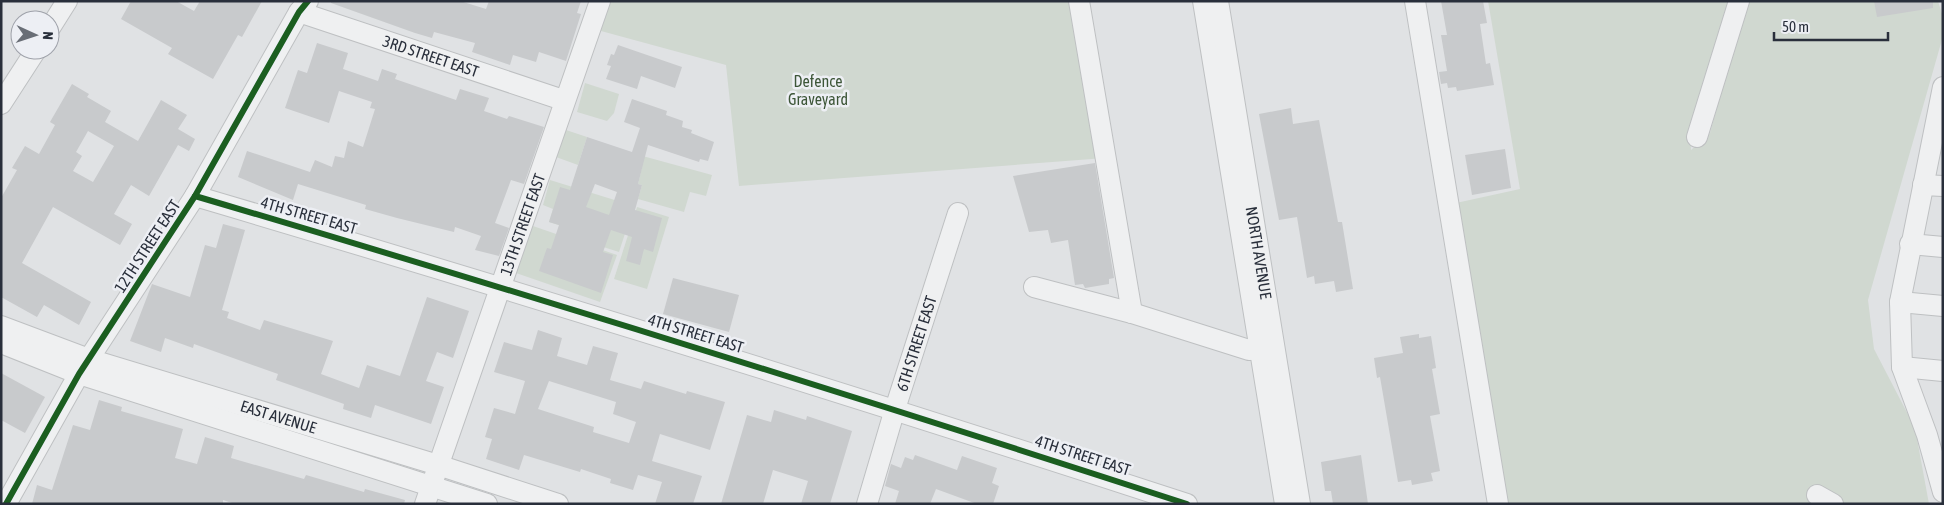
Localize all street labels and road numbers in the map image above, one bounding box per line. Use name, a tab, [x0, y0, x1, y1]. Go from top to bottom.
street label: 3RD STREET EAST	[381, 32, 481, 80]
street label: 13TH STREET EAST	[496, 171, 548, 278]
street label: 4TH STREET EAST	[259, 193, 359, 237]
street label: 12TH STREET EAST	[110, 196, 184, 296]
street label: NORTH AVENUE	[1243, 205, 1275, 300]
street label: 6TH STREET EAST	[892, 293, 940, 393]
street label: 4TH STREET EAST	[646, 310, 746, 356]
street label: EAST AVENUE	[238, 397, 319, 437]
street label: 4TH STREET EAST	[1033, 431, 1133, 479]

